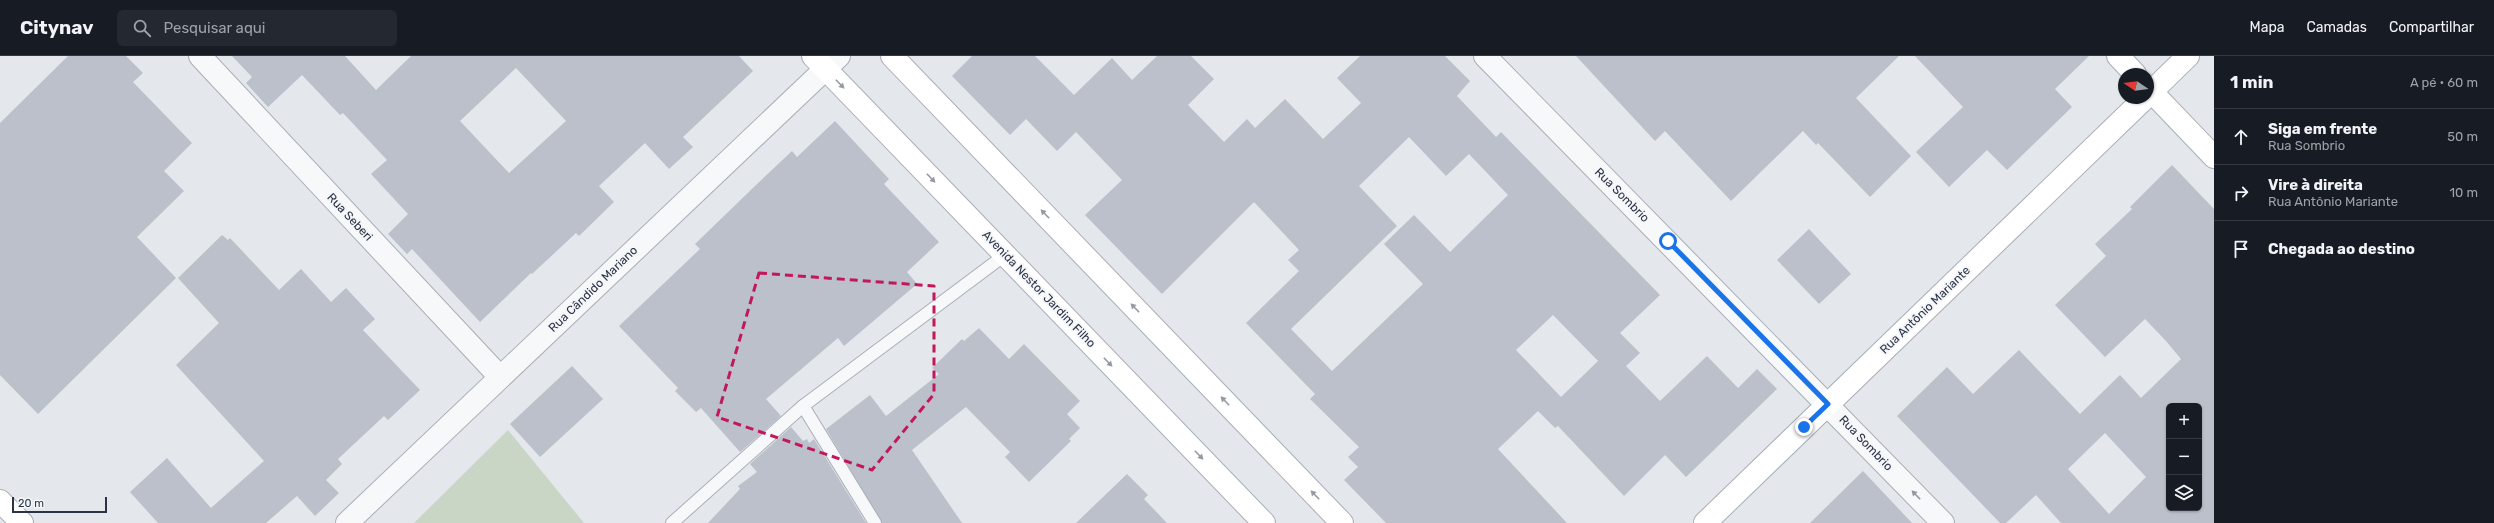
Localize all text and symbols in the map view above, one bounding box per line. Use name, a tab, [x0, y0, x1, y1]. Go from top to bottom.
search box	[117, 10, 397, 46]
text: Citynav	[20, 16, 93, 39]
icon: search	[131, 17, 153, 39]
text: Pesquisar aqui	[163, 19, 265, 37]
text: Mapa	[2250, 19, 2285, 36]
text: Camadas	[2307, 19, 2367, 36]
text: Compartilhar	[2389, 19, 2474, 36]
north arrow	[2118, 68, 2154, 104]
text: 1 min	[2230, 72, 2273, 92]
text: A pé · 60 m	[2410, 75, 2478, 90]
one-way arrow	[836, 79, 845, 89]
text: Siga em frente	[2268, 120, 2377, 138]
icon: ahead	[2230, 126, 2252, 148]
text: 50 m	[2447, 129, 2478, 144]
text: Rua Sombrio	[2268, 138, 2345, 153]
street label: Rua Sombrio	[1592, 165, 1652, 225]
one-way arrow	[926, 173, 936, 183]
text: Vire à direita	[2268, 176, 2363, 194]
icon: right	[2230, 182, 2252, 204]
text: 10 m	[2449, 185, 2478, 200]
street label: Rua Seberi	[324, 190, 376, 244]
text: Rua Antônio Mariante	[2268, 194, 2398, 209]
one-way arrow	[1040, 209, 1049, 219]
street label: Avenida Nestor Jardim Filho	[979, 228, 1099, 350]
route start	[1659, 232, 1677, 250]
icon: arrive	[2230, 238, 2252, 260]
text: Chegada ao destino	[2268, 240, 2415, 258]
street label: Rua Cândido Mariano	[546, 243, 640, 335]
street label: Rua Antônio Mariante	[1877, 263, 1973, 357]
one-way arrow	[1130, 303, 1140, 313]
one-way arrow	[1104, 357, 1113, 367]
one-way arrow	[1220, 396, 1230, 406]
map controls	[2166, 403, 2202, 511]
button: +	[2166, 403, 2202, 439]
street label: Rua Sombrio	[1836, 413, 1896, 474]
route end	[1795, 418, 1813, 436]
button: −	[2166, 439, 2202, 475]
one-way arrow	[1194, 450, 1203, 461]
button: layers	[2166, 475, 2202, 511]
one-way arrow	[1310, 490, 1320, 500]
one-way arrow	[1911, 490, 1921, 500]
scale bar	[12, 495, 107, 514]
text: 20 m	[18, 497, 44, 510]

